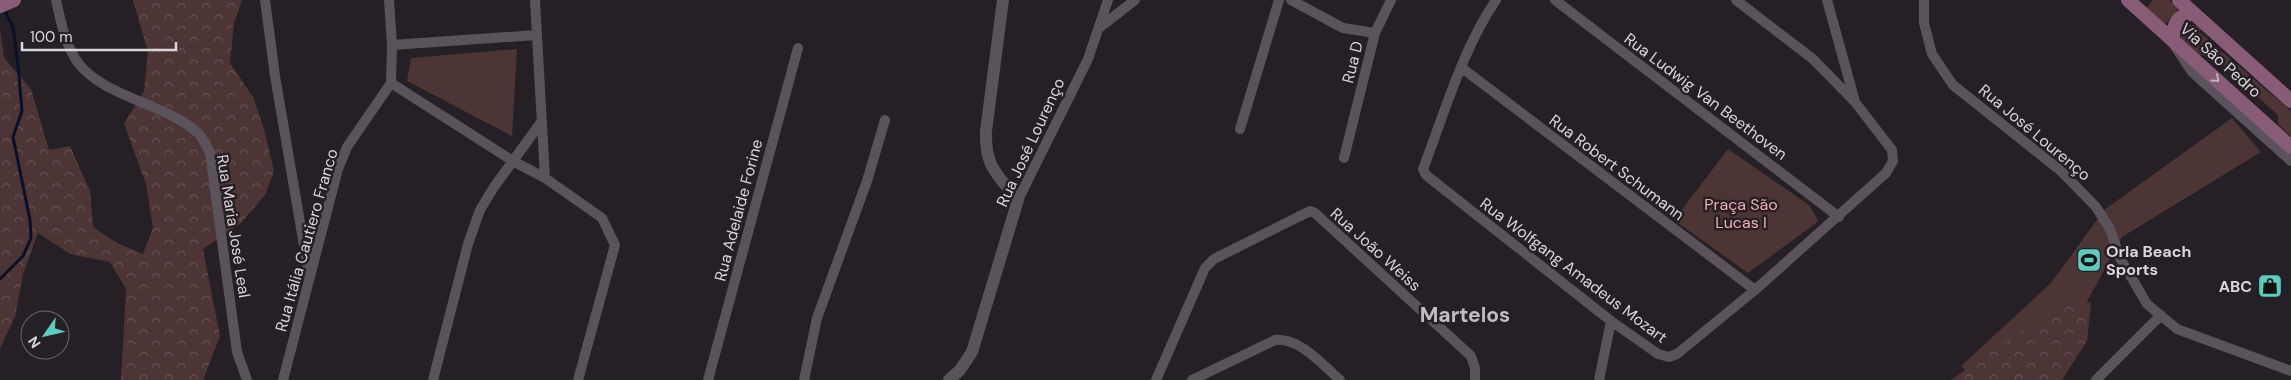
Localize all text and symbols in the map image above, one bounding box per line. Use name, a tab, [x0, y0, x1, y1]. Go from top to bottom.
street label: Via São Pedro	[2176, 18, 2266, 102]
scale bar	[22, 20, 176, 52]
text: 100 m	[30, 27, 73, 47]
street label: Rua Ludwig Van Beethoven	[1620, 28, 1791, 165]
street label: Rua D	[1337, 39, 1368, 85]
one-way arrow	[2211, 73, 2220, 82]
street label: Rua José Lourenço	[991, 74, 1070, 210]
street label: Rua José Lourenço	[1974, 79, 2095, 185]
street label: Rua Robert Schumann	[1545, 110, 1688, 225]
street label: Rua Adelaide Forine	[709, 137, 768, 283]
street label: Rua Itália Cautiero Franco	[270, 146, 343, 334]
street label: Rua Maria José Leal	[212, 153, 255, 299]
street label: Rua Wolfgang Amadeus Mozart	[1476, 193, 1672, 348]
park label: Praça São Lucas I	[1704, 194, 1778, 233]
street label: Rua João Weiss	[1326, 203, 1426, 296]
place label: Orla Beach Sports	[2106, 241, 2191, 280]
sports icon: Orla Beach Sports	[2076, 247, 2102, 273]
shop icon: ABC	[2257, 273, 2283, 299]
place label: ABC	[2219, 276, 2252, 297]
district label: Martelos	[1420, 301, 1510, 329]
north arrow	[20, 310, 70, 360]
text: N	[24, 333, 45, 352]

